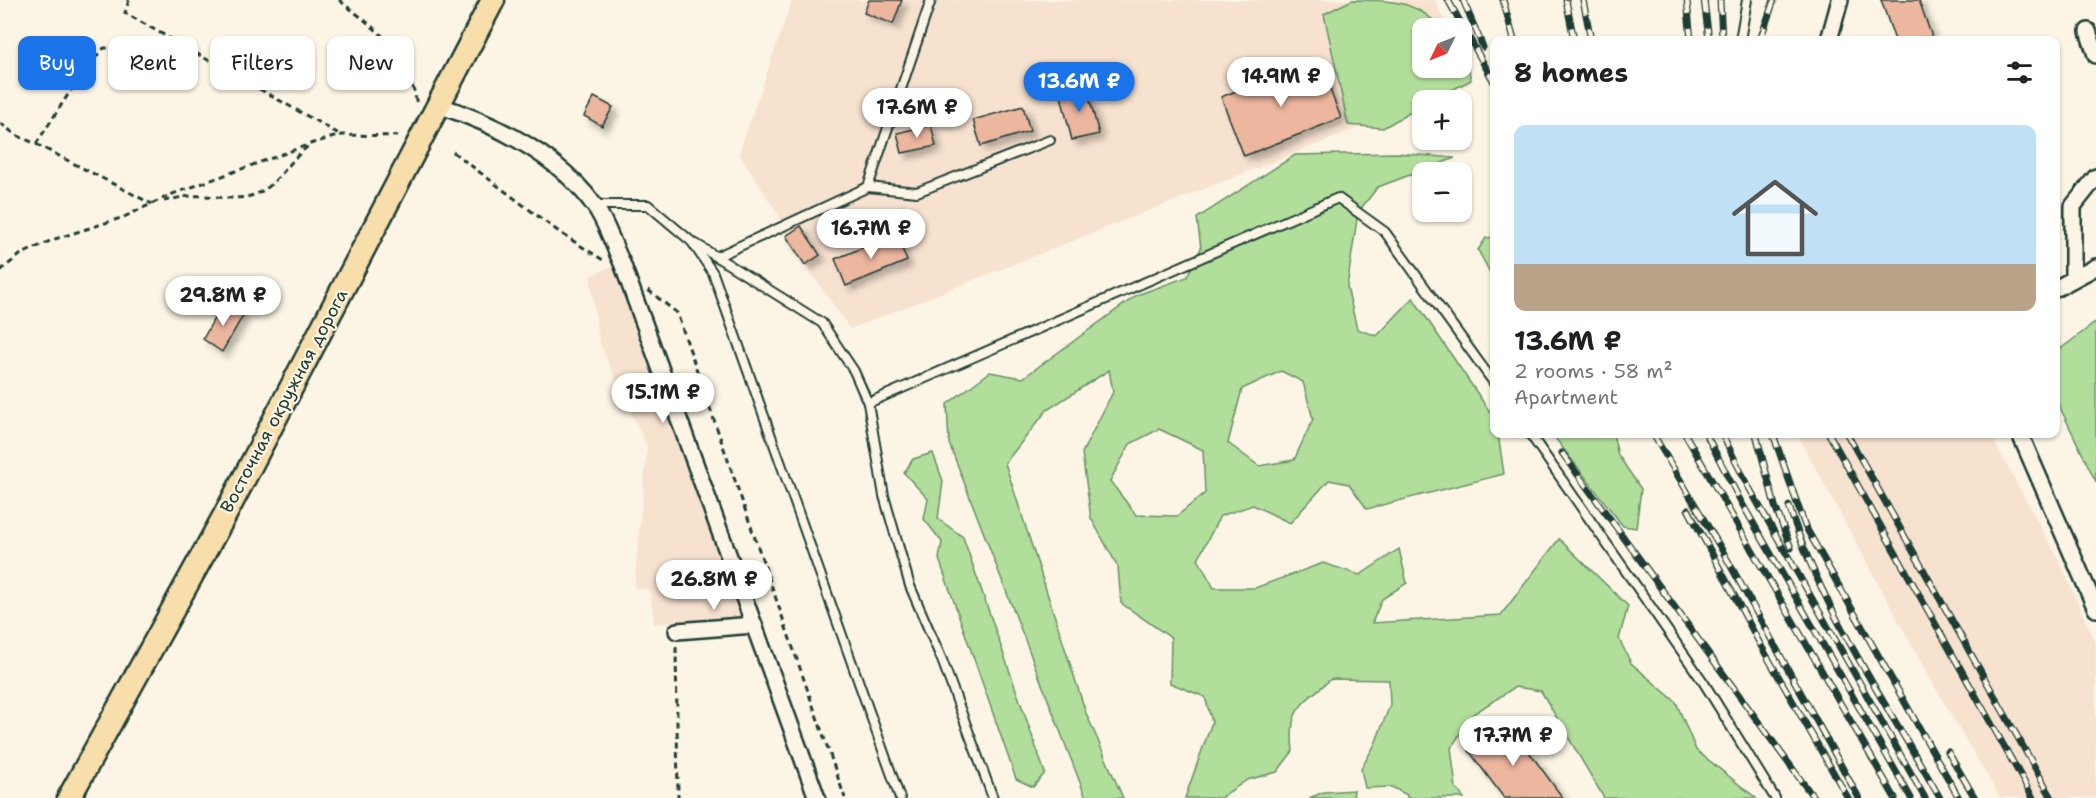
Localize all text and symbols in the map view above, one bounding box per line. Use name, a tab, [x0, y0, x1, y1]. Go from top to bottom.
north arrow	[1412, 18, 1472, 78]
map controls	[1412, 18, 1472, 222]
chip: Buy	[18, 36, 96, 90]
chip: Rent	[108, 36, 198, 90]
chip: Filters	[210, 36, 315, 90]
chip: New	[327, 36, 414, 90]
text: 8 homes	[1514, 55, 1628, 90]
icon: filters	[2003, 56, 2036, 89]
pin: 14.9M ₽	[1226, 57, 1336, 108]
pin: 13.6M ₽	[1024, 62, 1134, 113]
text: 14.9M ₽	[1241, 63, 1321, 89]
text: 13.6M ₽	[1038, 68, 1120, 94]
pin: 17.6M ₽	[862, 88, 972, 139]
button: +	[1412, 90, 1472, 150]
text: 17.6M ₽	[876, 94, 958, 120]
button: −	[1412, 162, 1472, 222]
icon: home	[1721, 164, 1829, 272]
pin: 16.7M ₽	[816, 209, 926, 260]
text: 16.7M ₽	[830, 215, 912, 241]
pin: 29.8M ₽	[168, 276, 278, 327]
text: 29.8M ₽	[179, 282, 267, 308]
street label: Восточная окружная дорога	[215, 285, 353, 517]
text: 13.6M ₽	[1514, 323, 1622, 358]
text: 2 rooms · 58 m²	[1514, 358, 1673, 384]
pin: 15.1M ₽	[608, 373, 718, 424]
text: 15.1M ₽	[625, 379, 701, 405]
text: Apartment	[1514, 384, 1618, 410]
pin: 26.8M ₽	[659, 560, 769, 611]
text: 26.8M ₽	[670, 566, 758, 592]
pin: 17.7M ₽	[1458, 716, 1568, 767]
text: 17.7M ₽	[1473, 722, 1553, 748]

